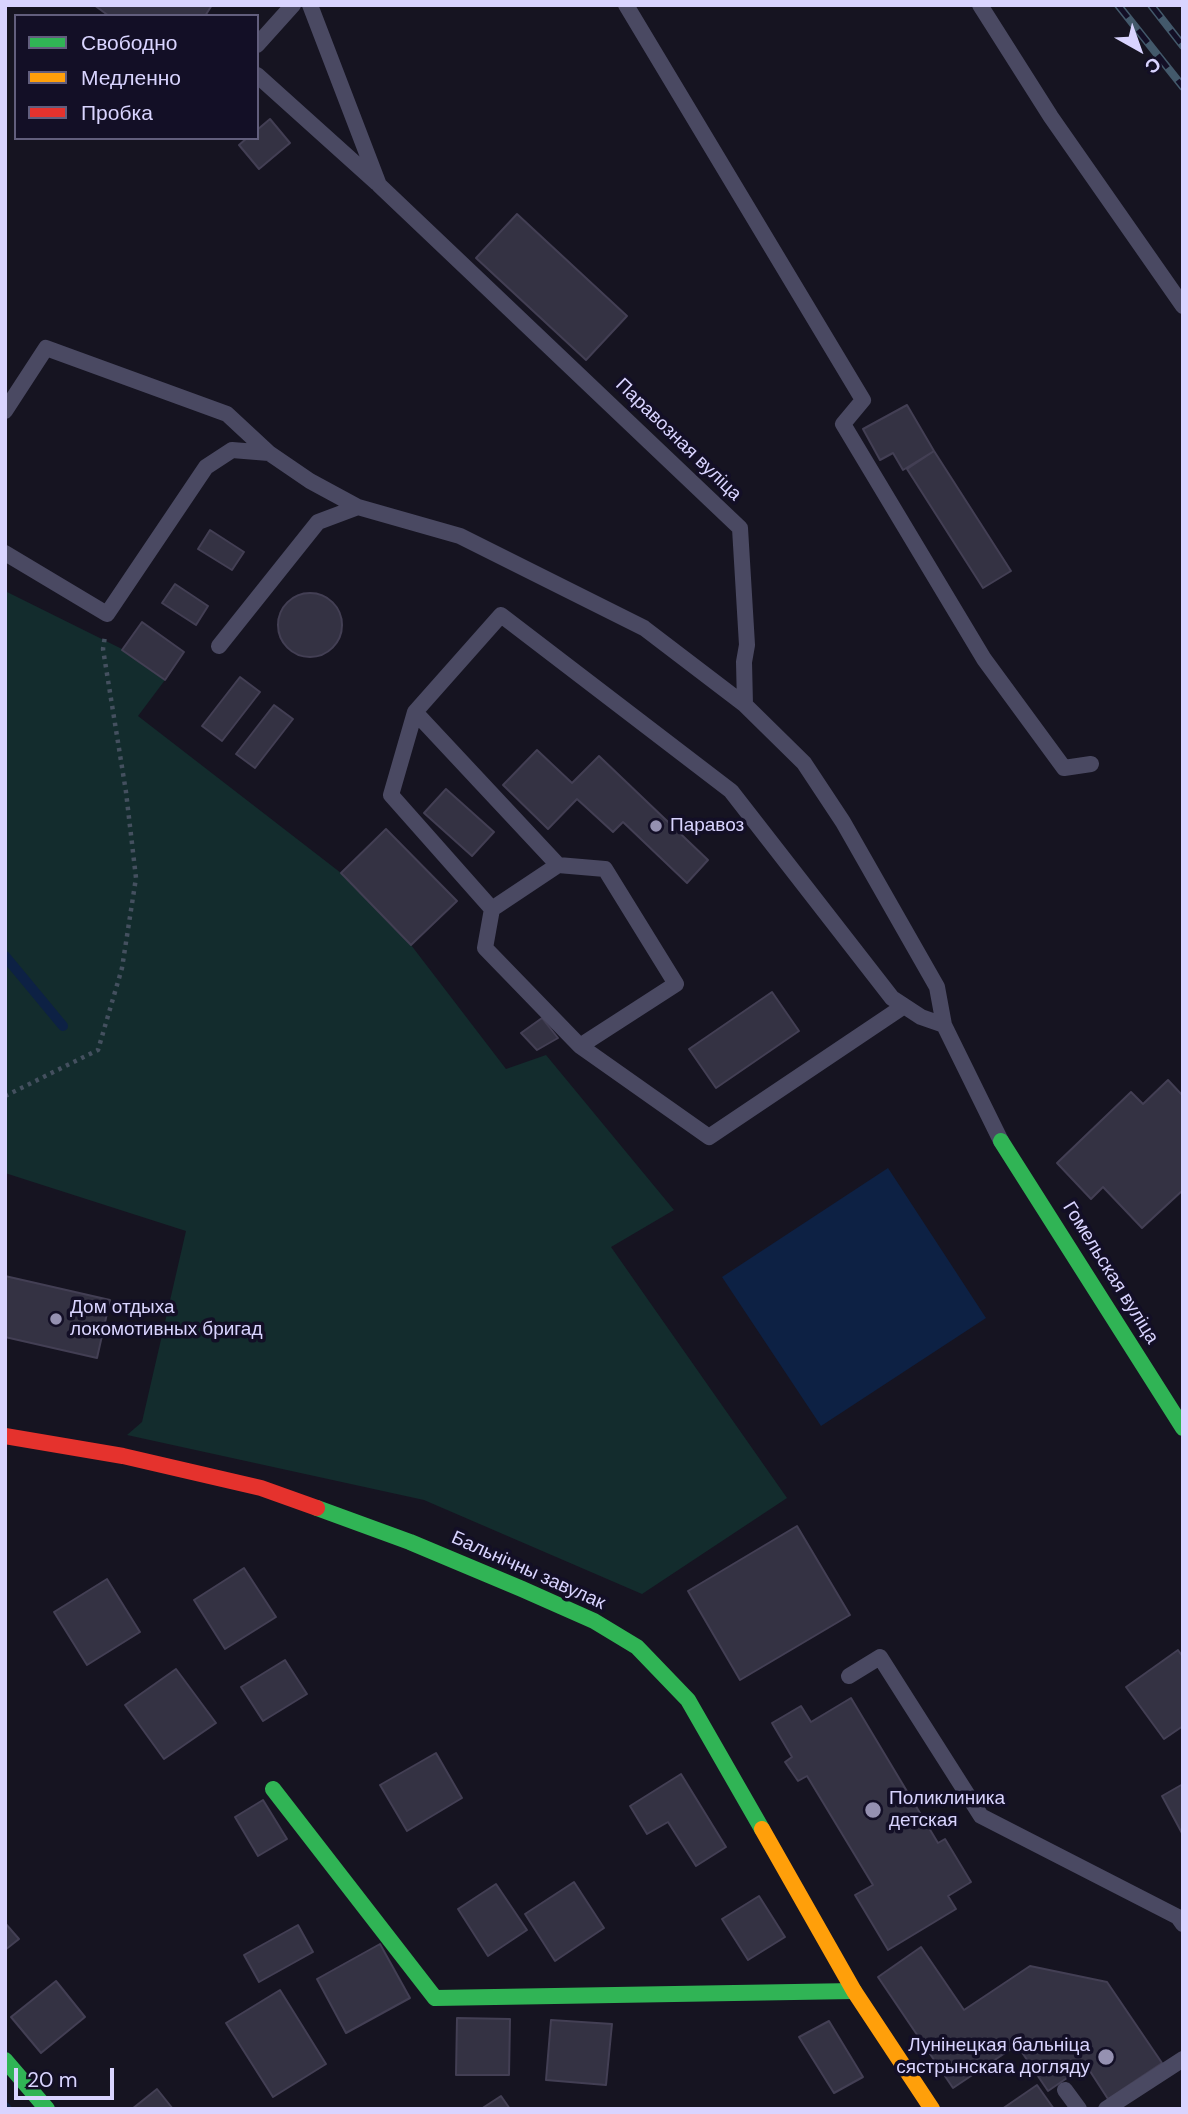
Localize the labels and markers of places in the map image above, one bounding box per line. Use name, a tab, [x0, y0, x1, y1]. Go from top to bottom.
place label: Паравоз	[670, 815, 744, 837]
marker: Паравоз	[648, 818, 664, 834]
place label: Дом отдыха локомотивных бригад	[70, 1297, 263, 1341]
marker: Дом отдыха локомотивных бригад	[48, 1311, 64, 1327]
place label: Поликлиника детская	[889, 1788, 1005, 1832]
marker: Поликлиника детская	[863, 1800, 883, 1820]
place label: Лунінецкая бальніца сястрынскага догляду	[896, 2035, 1090, 2079]
marker: Лунінецкая бальніца сястрынскага догляду	[1096, 2047, 1116, 2067]

